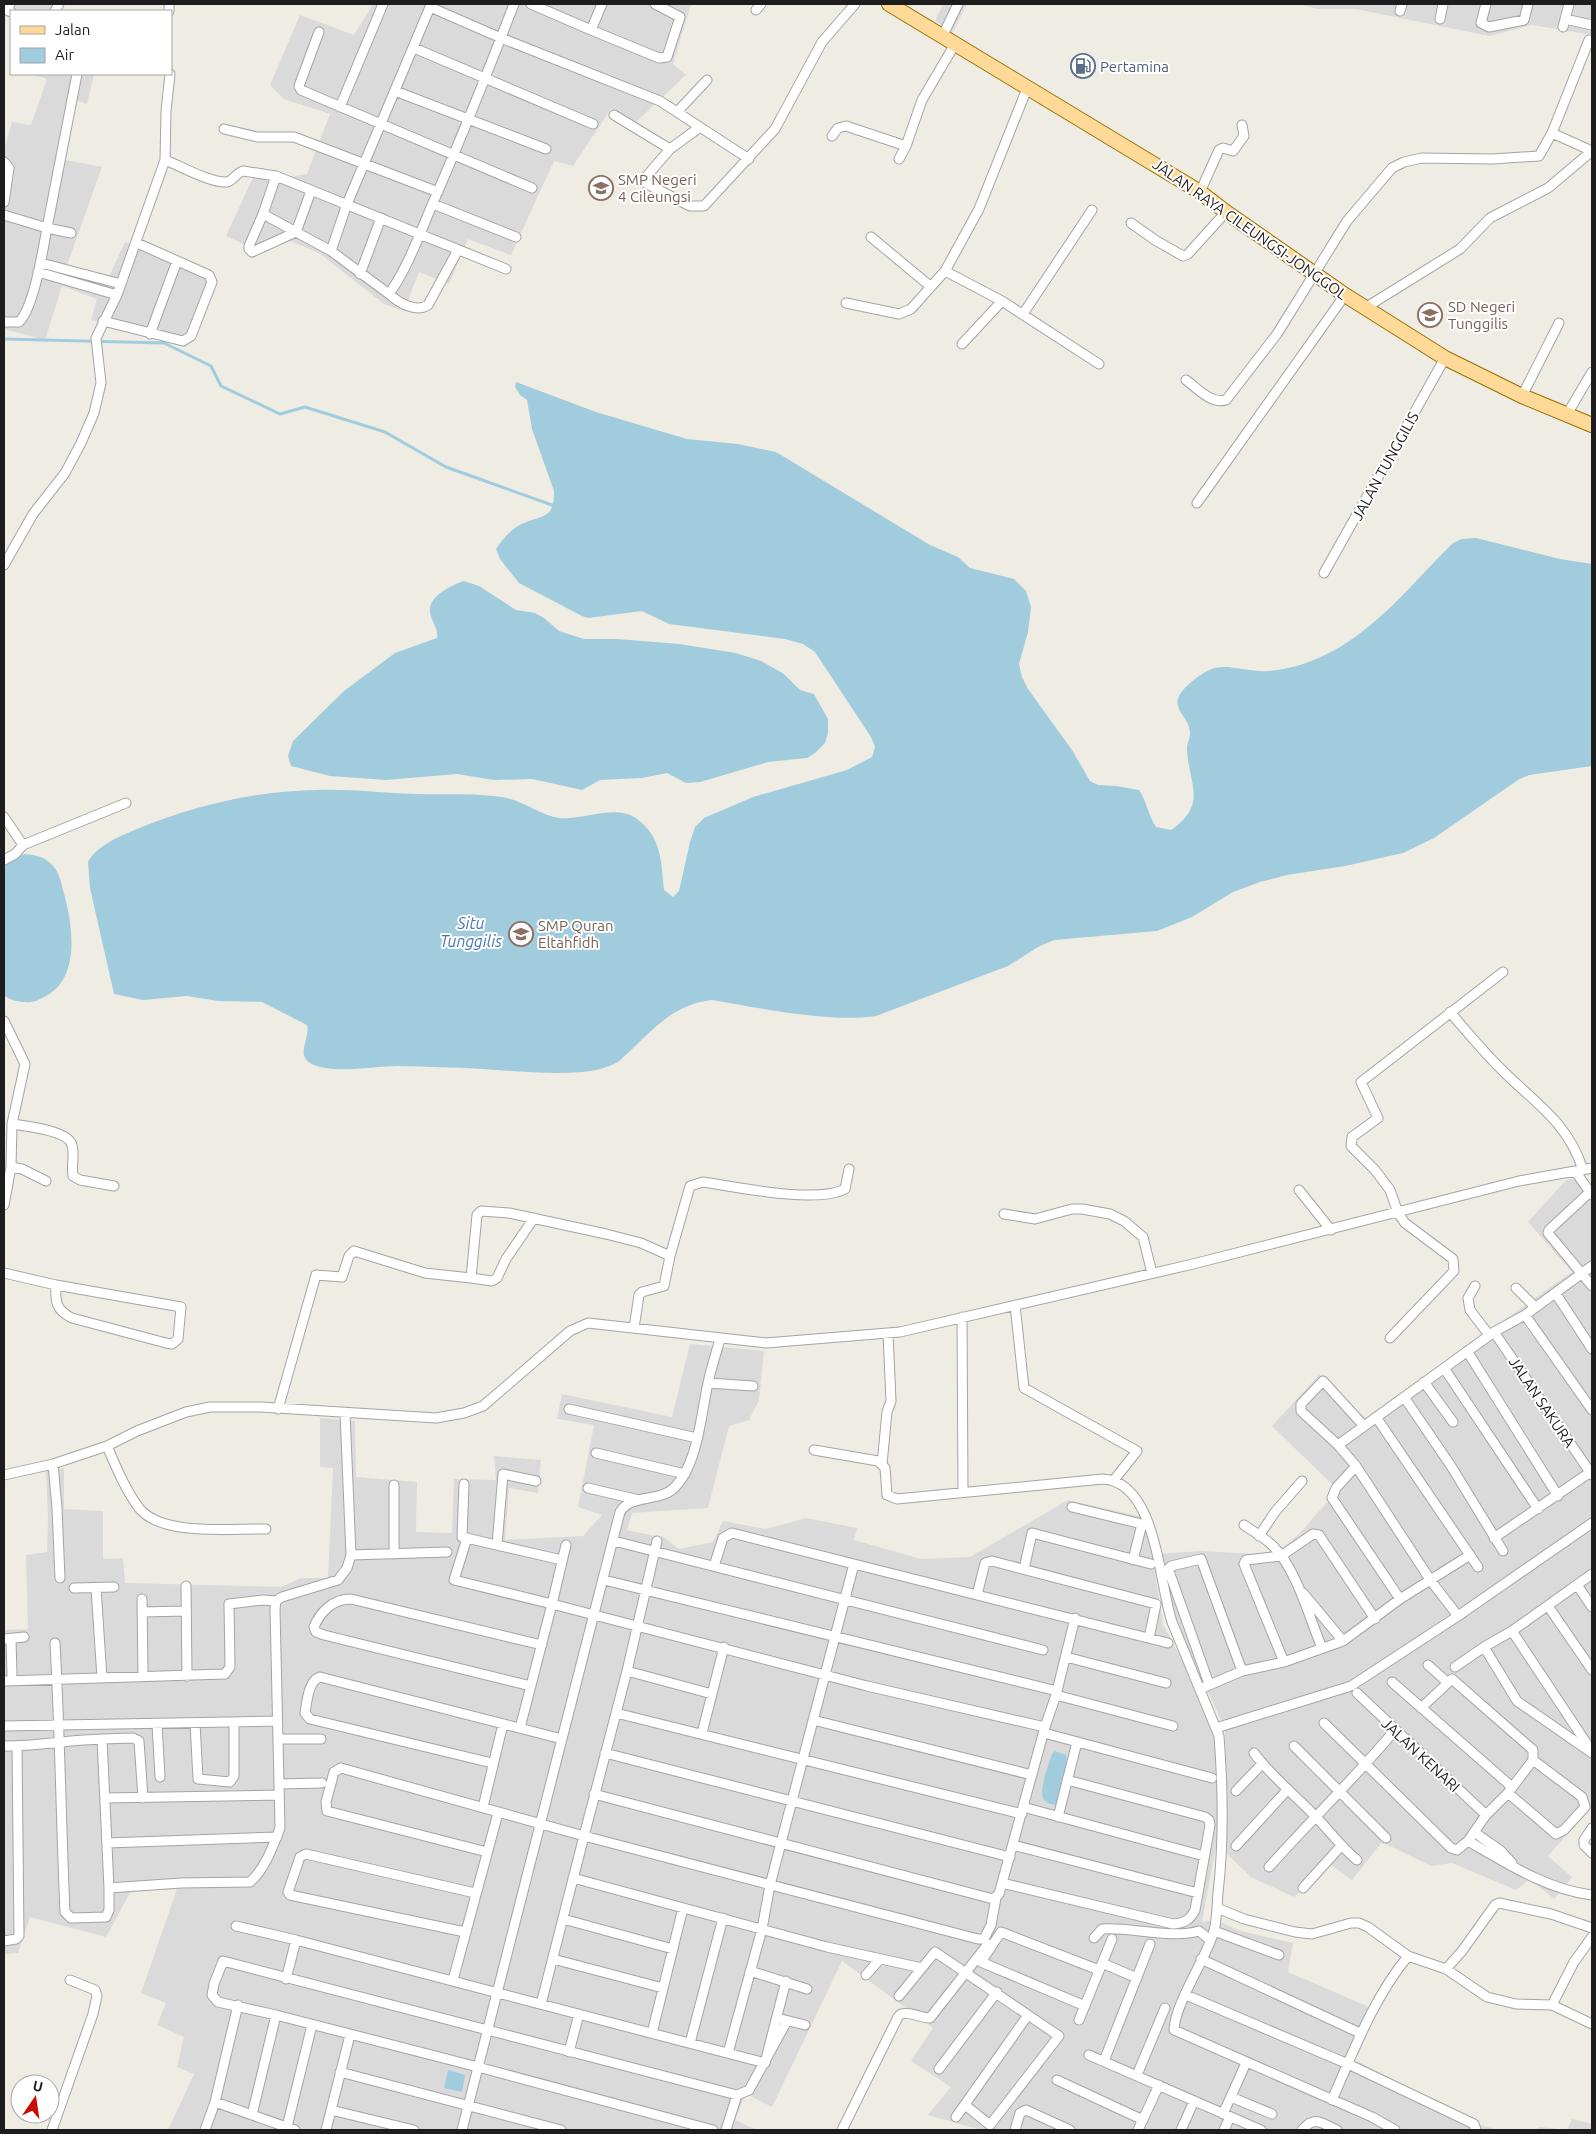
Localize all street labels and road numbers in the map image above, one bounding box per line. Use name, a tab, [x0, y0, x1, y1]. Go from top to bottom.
street label: JALAN RAYA CILEUNGSI-JONGGOL	[1150, 155, 1351, 303]
street label: JALAN TUNGGILIS	[1348, 409, 1422, 523]
street label: JALAN SAKURA	[1505, 1353, 1579, 1451]
street label: JALAN KENARI	[1379, 1715, 1463, 1795]

